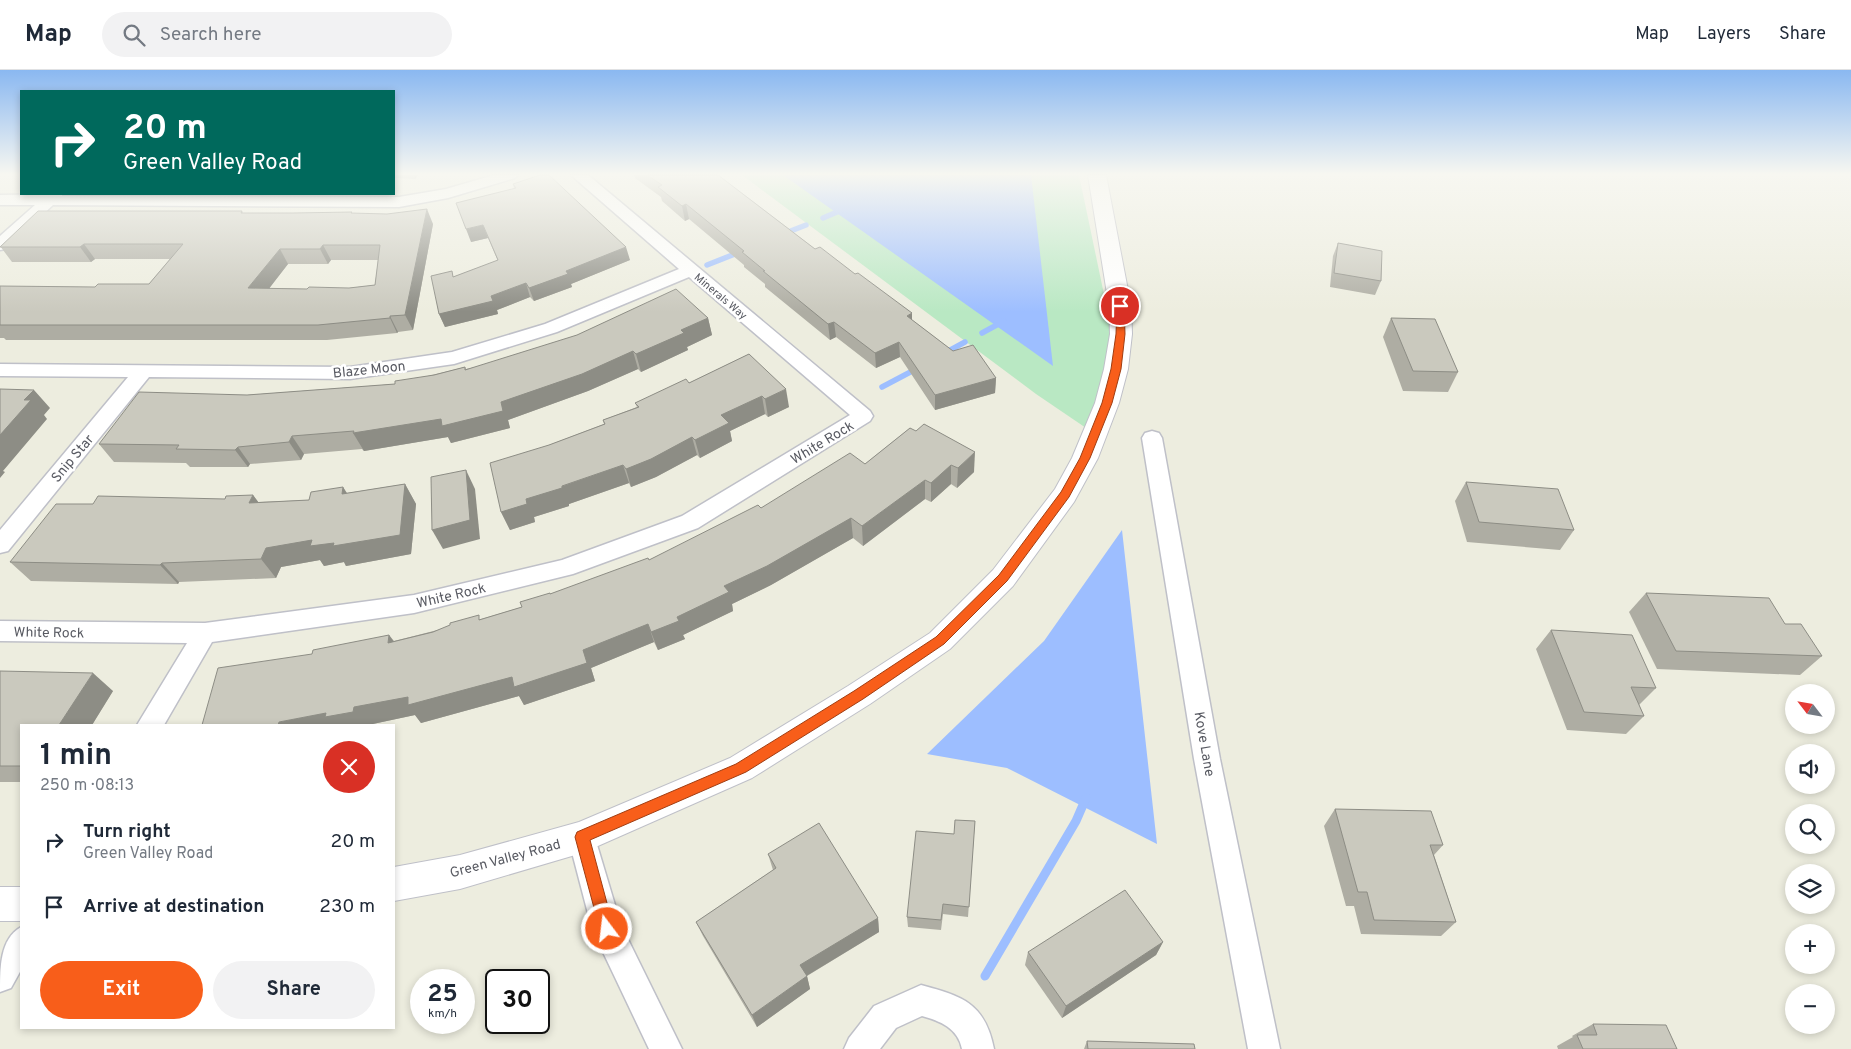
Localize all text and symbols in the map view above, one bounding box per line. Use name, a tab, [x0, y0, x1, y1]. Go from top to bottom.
search box	[102, 12, 452, 57]
text: Map	[25, 20, 72, 50]
icon: search	[120, 21, 148, 49]
text: Search here	[160, 23, 261, 47]
text: Map	[1635, 23, 1669, 46]
text: Layers	[1697, 23, 1751, 46]
text: Share	[1779, 23, 1826, 46]
text: 20 m	[123, 107, 207, 151]
icon: right	[40, 110, 105, 175]
text: Green Valley Road	[123, 150, 302, 177]
street label: Minerals Way	[691, 271, 750, 323]
pin	[1099, 285, 1141, 327]
icon: arrive	[1106, 292, 1134, 320]
street label: Blaze Moon	[332, 358, 406, 383]
street label: White Rock	[788, 418, 857, 469]
street label: Snip Star	[48, 431, 98, 486]
street label: White Rock	[415, 580, 488, 613]
street label: White Rock	[14, 624, 84, 643]
north arrow	[1785, 684, 1835, 734]
map controls	[1785, 684, 1835, 1034]
street label: Kove Lane	[1189, 711, 1218, 778]
text: 1 min	[40, 738, 112, 775]
button: close	[323, 741, 375, 793]
button: sound	[1785, 744, 1835, 794]
text: 250 m · 08:13	[40, 776, 134, 796]
button: search	[1785, 804, 1835, 854]
text: Turn right	[83, 820, 171, 844]
icon: right	[40, 828, 68, 856]
text: 20 m	[331, 830, 375, 854]
street label: Green Valley Road	[448, 836, 563, 882]
text: Green Valley Road	[83, 844, 213, 864]
button: layers	[1785, 864, 1835, 914]
icon: arrive	[40, 893, 68, 921]
text: Arrive at destination	[83, 895, 264, 919]
text: 230 m	[319, 895, 375, 919]
position arrow	[580, 902, 632, 954]
button: +	[1785, 924, 1835, 974]
button: Exit	[40, 961, 203, 1019]
button: Share	[213, 961, 375, 1019]
speed limit sign: 30	[485, 969, 550, 1034]
text: 25	[427, 979, 458, 1011]
button: −	[1785, 984, 1835, 1034]
text: km/h	[428, 1006, 457, 1022]

